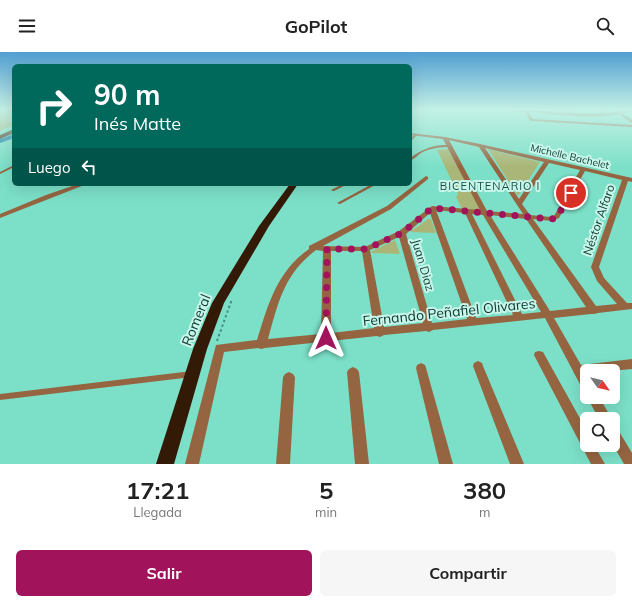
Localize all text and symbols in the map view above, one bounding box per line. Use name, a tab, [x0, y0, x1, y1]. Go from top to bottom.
icon: menu	[16, 15, 38, 37]
text: GoPilot	[285, 15, 347, 38]
icon: search	[594, 15, 616, 37]
text: 90 m	[94, 77, 160, 112]
icon: right	[28, 80, 80, 132]
text: Inés Matte	[94, 112, 181, 135]
street label: Michelle Bachelet	[529, 141, 611, 172]
icon: left	[78, 156, 100, 178]
text: Luego	[28, 158, 70, 177]
pin	[554, 176, 588, 210]
district label: BICENTENARIO I	[440, 179, 540, 193]
icon: arrive	[560, 182, 582, 204]
street label: Néstor Alfaro	[579, 182, 618, 257]
street label: Juan Diaz	[409, 237, 438, 293]
street label: Romeral	[178, 292, 214, 348]
street label: Fernando Peñafiel Olivares	[362, 294, 536, 330]
position arrow	[305, 317, 347, 359]
north arrow	[580, 364, 620, 404]
map controls	[580, 364, 620, 452]
button: search	[580, 412, 620, 452]
text: 17:21	[126, 475, 189, 505]
text: 5	[319, 475, 333, 505]
text: 380	[463, 475, 506, 505]
text: Llegada	[133, 504, 182, 520]
text: min	[315, 504, 337, 520]
text: m	[479, 504, 490, 520]
button: Salir	[16, 550, 312, 596]
button: Compartir	[320, 550, 616, 596]

